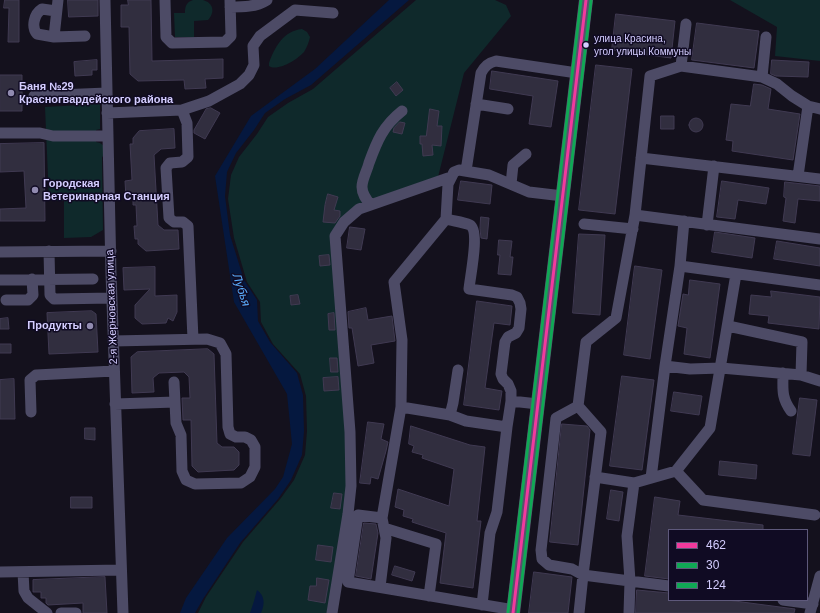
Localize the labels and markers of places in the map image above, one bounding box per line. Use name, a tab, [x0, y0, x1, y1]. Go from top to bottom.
place label: улица Красина, угол улицы Коммуны	[594, 33, 691, 56]
marker: улица Красина, угол улицы Коммуны	[581, 40, 591, 50]
place label: Баня №29 Красногвардейского района	[19, 80, 173, 106]
marker: Баня №29 Красногвардейского района	[6, 88, 16, 98]
place label: Городская Ветеринарная Станция	[43, 177, 170, 203]
marker: Городская Ветеринарная Станция	[30, 185, 40, 195]
place label: Продукты	[27, 319, 82, 333]
marker: Продукты	[85, 321, 95, 331]

